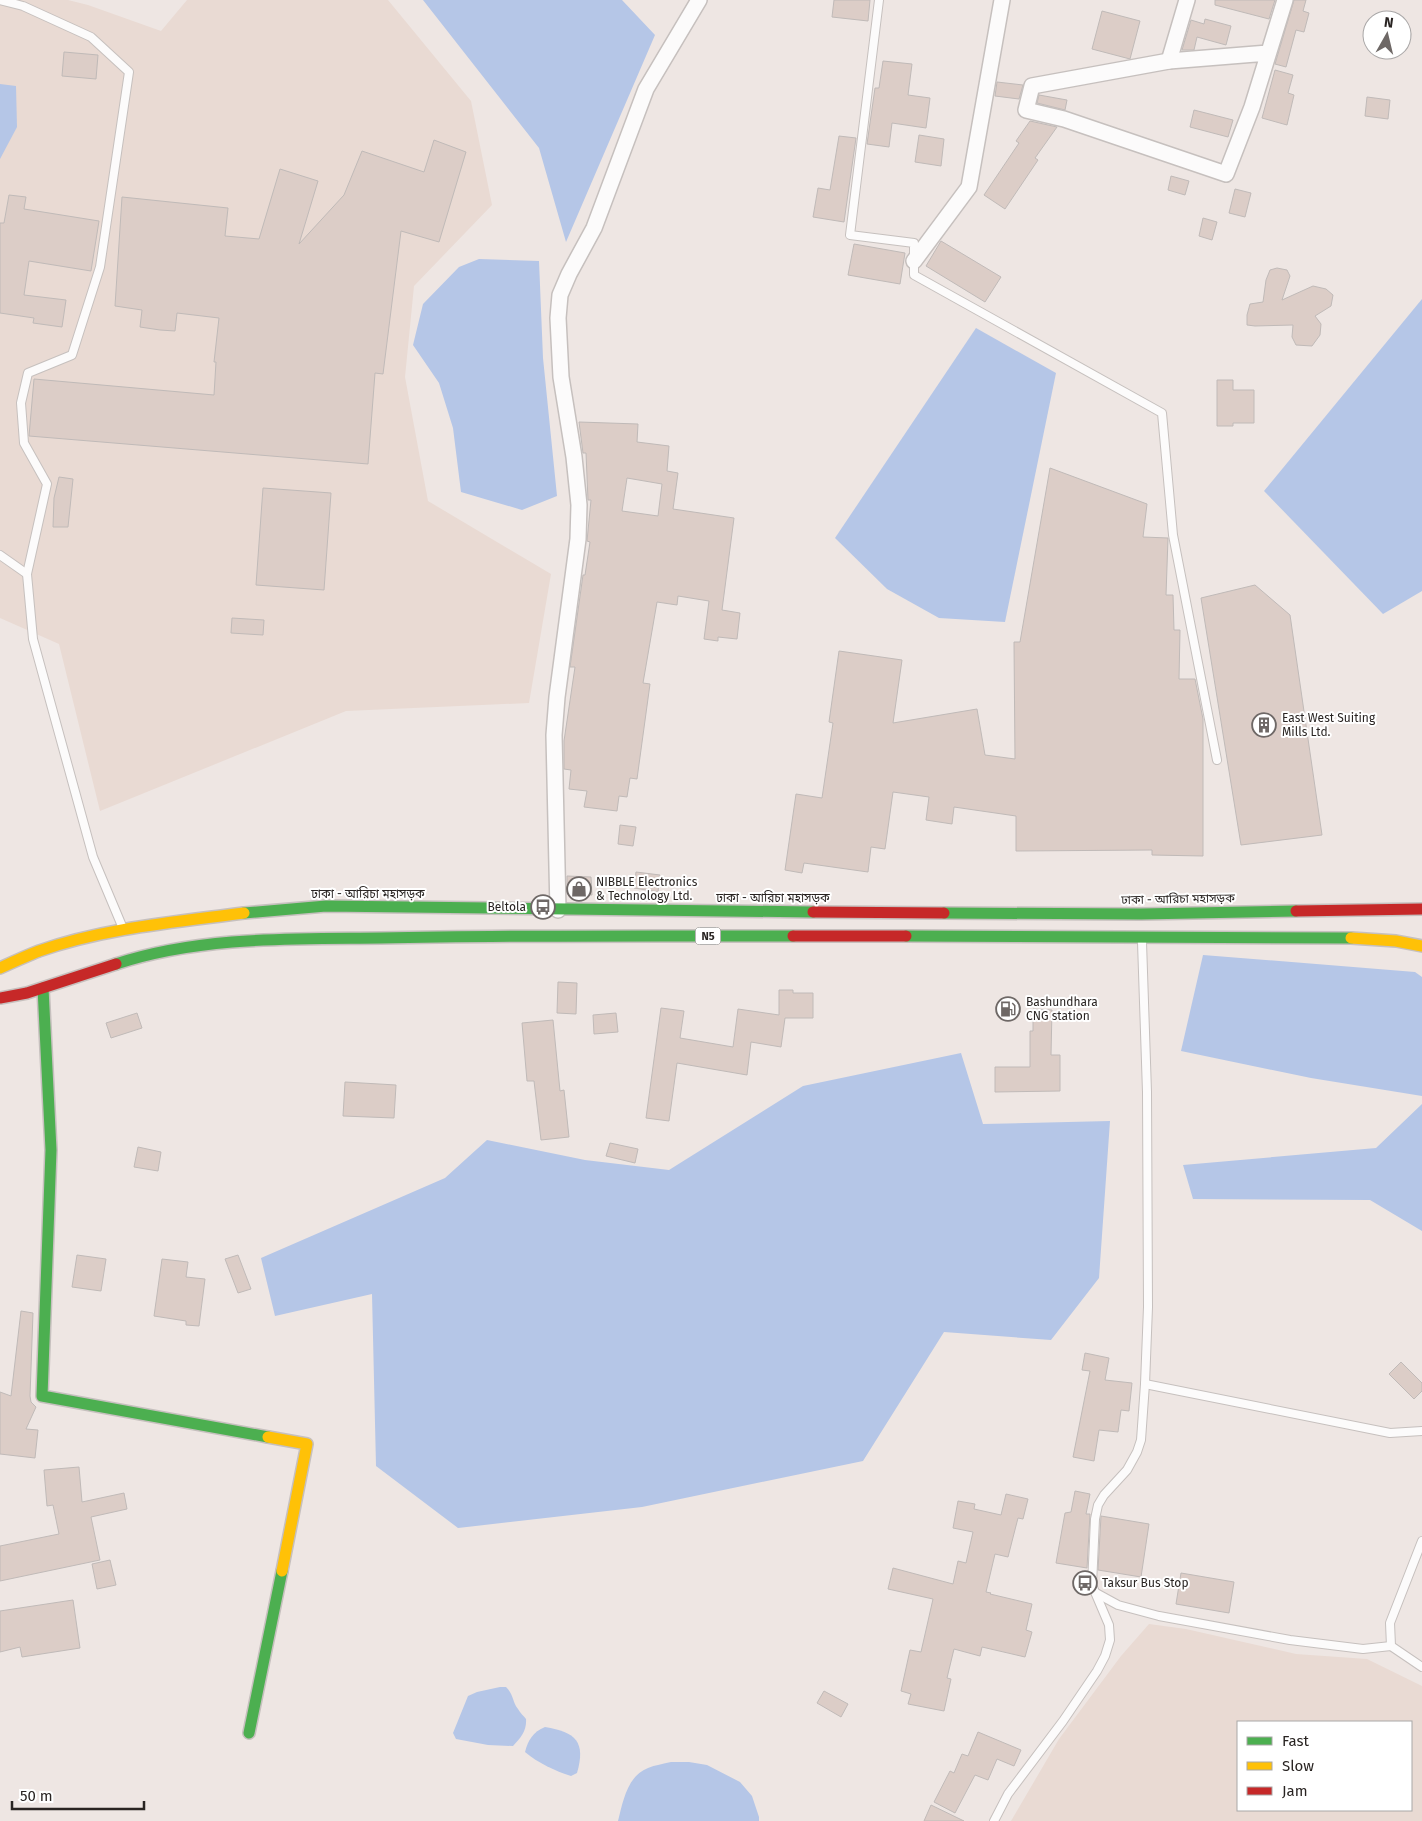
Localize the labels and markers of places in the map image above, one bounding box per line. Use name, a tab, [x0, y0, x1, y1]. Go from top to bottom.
place label: East West Suiting Mills Ltd.	[1282, 711, 1376, 739]
building icon: East West Suiting Mills Ltd.	[1251, 712, 1277, 738]
place label: NIBBLE Electronics & Technology Ltd.	[596, 875, 698, 903]
shop icon: NIBBLE Electronics & Technology Ltd.	[566, 876, 592, 902]
bus stop icon: Beltola	[530, 894, 556, 920]
place label: Beltola	[488, 900, 526, 914]
place label: Bashundhara CNG station	[1026, 995, 1098, 1023]
fuel station icon: Bashundhara CNG station	[995, 996, 1021, 1022]
bus stop icon: Taksur Bus Stop	[1072, 1570, 1098, 1596]
place label: Taksur Bus Stop	[1102, 1576, 1189, 1590]

